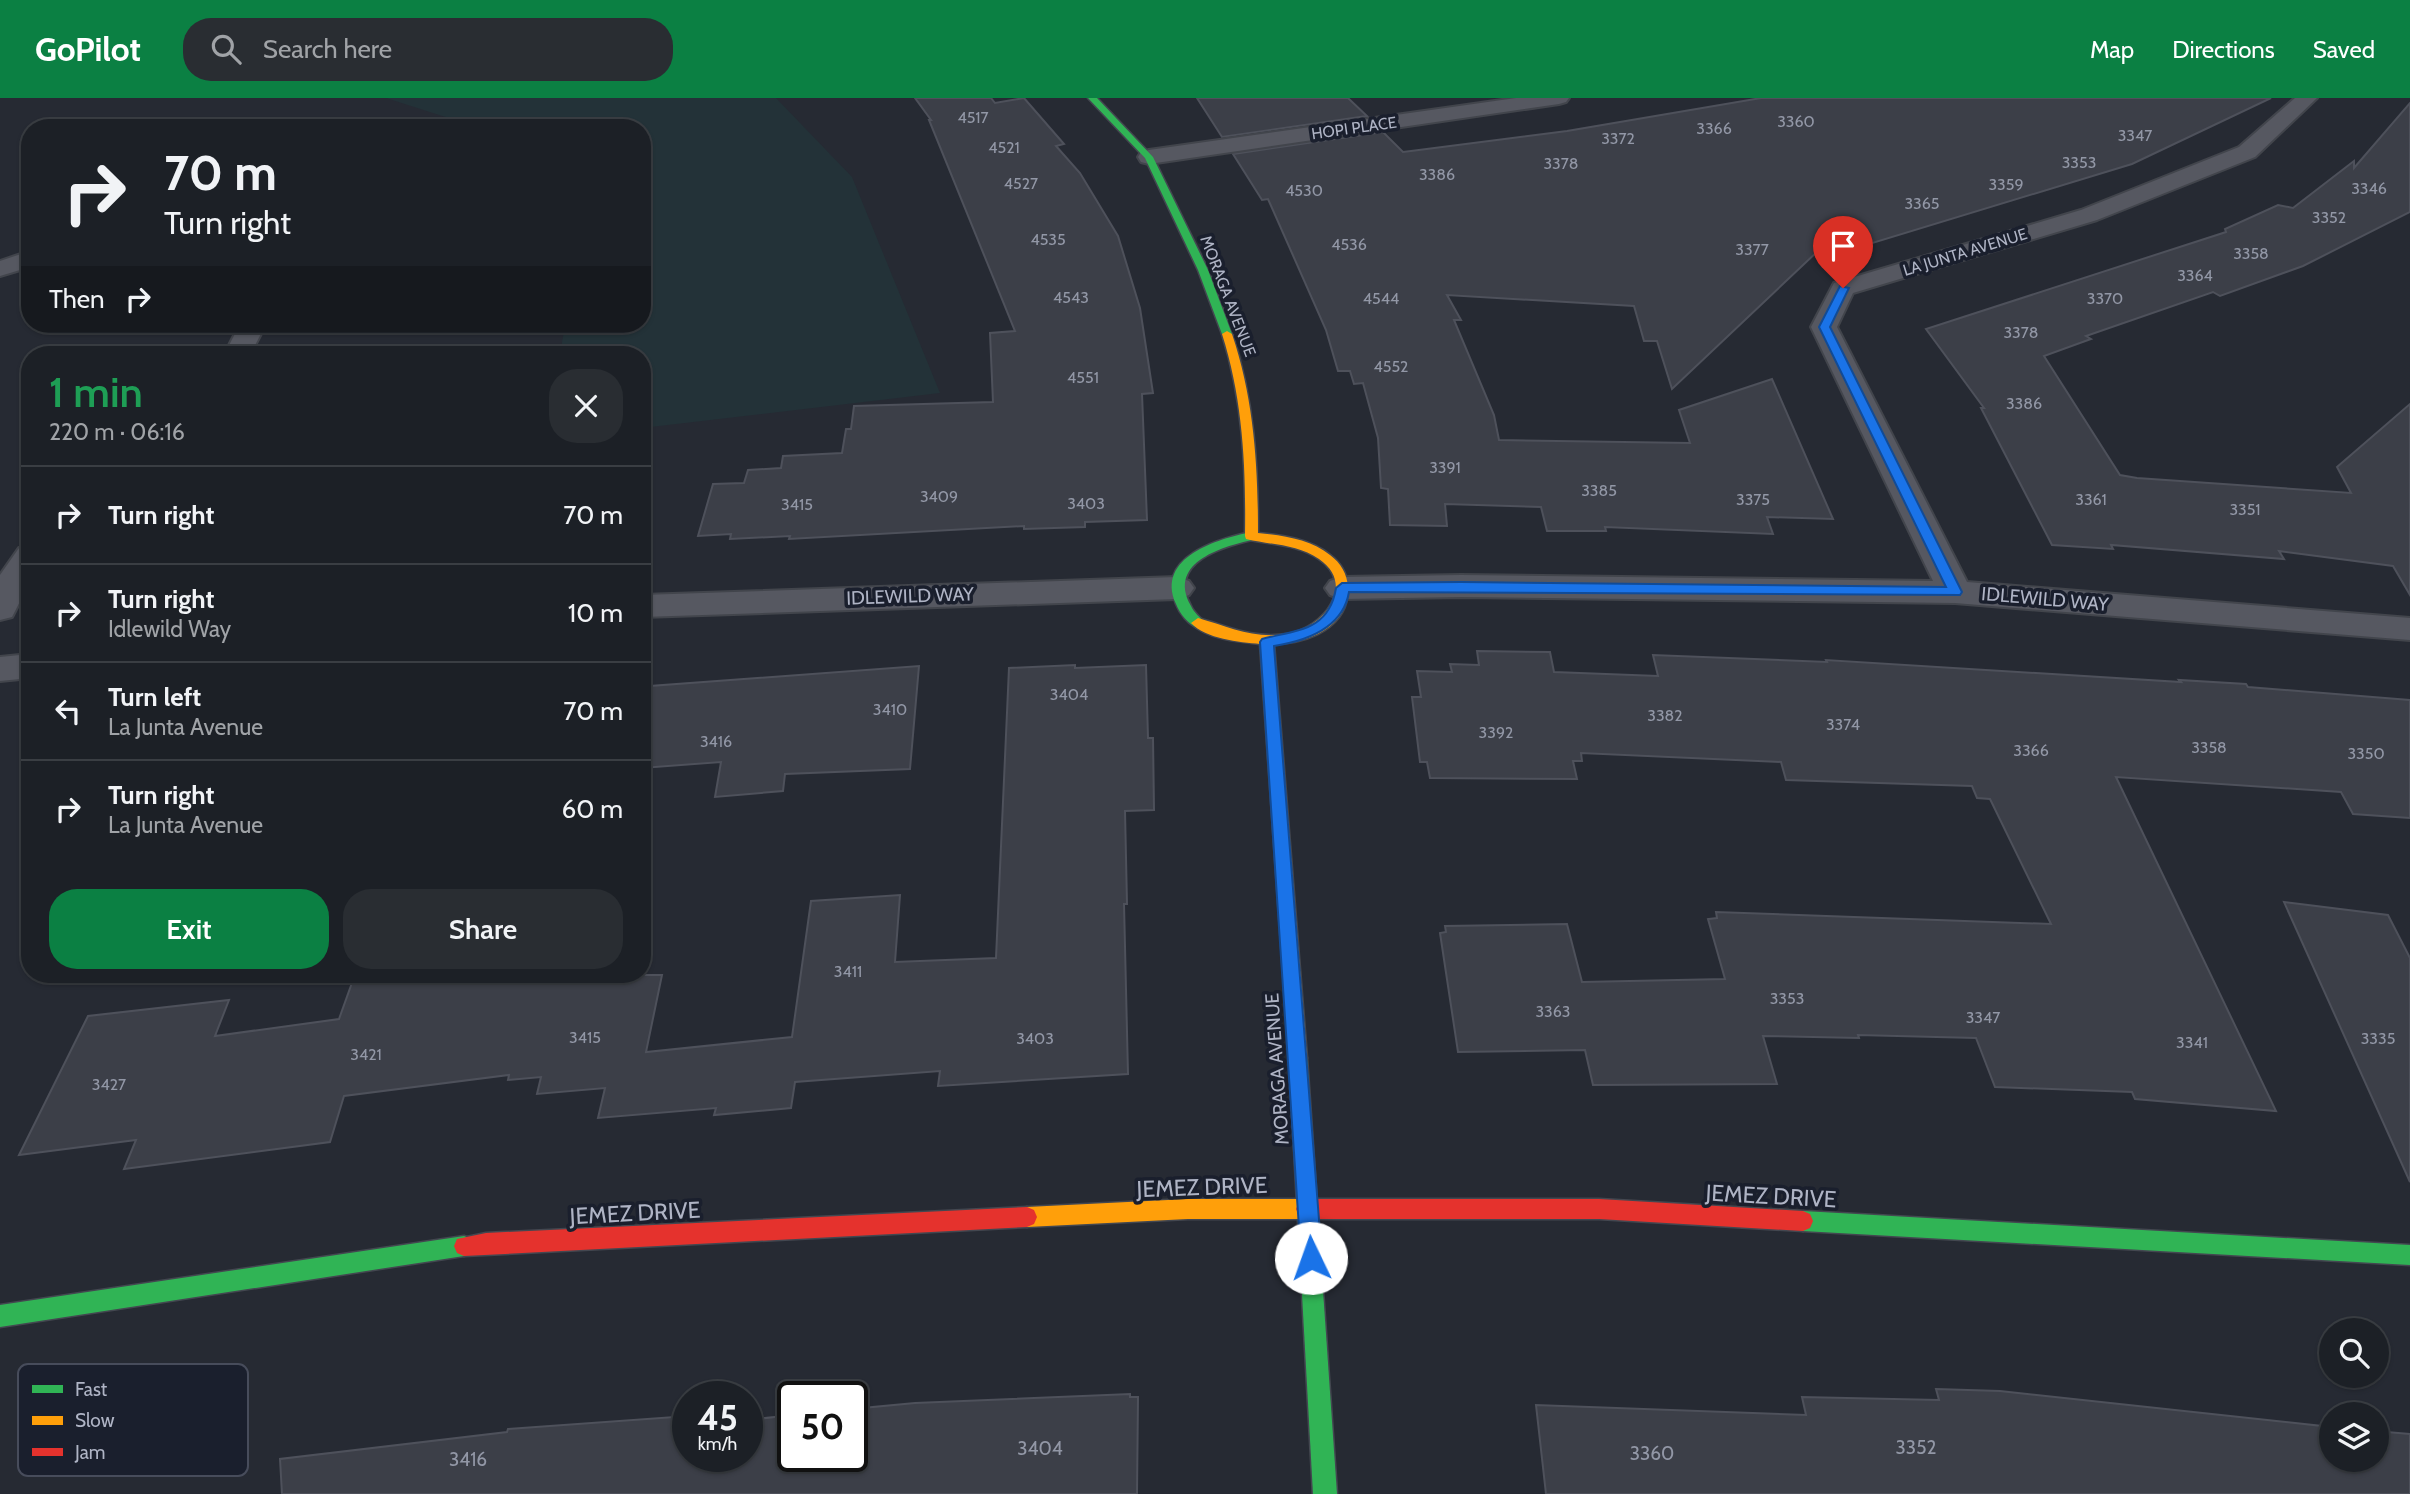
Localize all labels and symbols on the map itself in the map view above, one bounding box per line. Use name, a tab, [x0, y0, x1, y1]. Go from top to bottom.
house number: 4517	[957, 108, 989, 127]
house number: 3360	[1777, 112, 1815, 131]
street label: HOPI PLACE	[1310, 113, 1398, 143]
house number: 3366	[1696, 119, 1732, 138]
house number: 3347	[2118, 126, 2152, 145]
house number: 3372	[1601, 129, 1635, 148]
house number: 4521	[988, 138, 1020, 157]
house number: 3353	[2062, 153, 2096, 172]
house number: 3378	[1543, 154, 1579, 173]
house number: 3386	[1419, 165, 1455, 184]
house number: 4527	[1004, 174, 1038, 193]
house number: 3359	[1988, 175, 2024, 194]
house number: 3346	[2351, 179, 2387, 198]
house number: 4530	[1285, 181, 1323, 200]
house number: 3365	[1904, 194, 1940, 213]
house number: 3352	[2312, 208, 2346, 227]
pin	[1813, 216, 1873, 288]
street label: LA JUNTA AVENUE	[1901, 224, 2030, 280]
house number: 4535	[1030, 230, 1066, 249]
street label: MORAGA AVENUE	[1196, 233, 1260, 359]
house number: 4536	[1331, 235, 1367, 254]
house number: 3377	[1735, 240, 1769, 259]
house number: 3358	[2233, 244, 2269, 263]
house number: 3364	[2177, 266, 2213, 285]
house number: 4543	[1053, 288, 1089, 307]
house number: 4544	[1363, 289, 1399, 308]
house number: 3370	[2087, 289, 2123, 308]
house number: 3378	[2003, 323, 2039, 342]
house number: 4552	[1374, 357, 1408, 376]
house number: 4551	[1067, 368, 1099, 387]
house number: 3386	[2006, 394, 2042, 413]
house number: 3391	[1429, 458, 1461, 477]
house number: 3385	[1581, 481, 1617, 500]
house number: 3409	[920, 487, 958, 506]
house number: 3375	[1736, 490, 1770, 509]
house number: 3361	[2075, 490, 2107, 509]
house number: 3403	[1067, 494, 1105, 513]
house number: 3415	[781, 495, 813, 514]
house number: 3351	[2229, 500, 2261, 519]
street label: IDLEWILD WAY	[846, 582, 974, 610]
street label: IDLEWILD WAY	[1980, 582, 2110, 616]
house number: 3404	[1050, 685, 1088, 704]
house number: 3410	[873, 700, 907, 719]
house number: 3382	[1647, 706, 1683, 725]
house number: 3374	[1826, 715, 1860, 734]
house number: 3392	[1479, 723, 1513, 742]
house number: 3416	[700, 732, 732, 751]
house number: 3358	[2191, 738, 2227, 757]
house number: 3366	[2013, 741, 2049, 760]
house number: 3350	[2347, 744, 2385, 763]
house number: 3411	[834, 962, 862, 981]
house number: 3353	[1770, 989, 1804, 1008]
street label: MORAGA AVENUE	[1260, 992, 1294, 1146]
house number: 3363	[1535, 1002, 1571, 1021]
house number: 3347	[1966, 1008, 2000, 1027]
house number: 3415	[569, 1028, 601, 1047]
house number: 3403	[1016, 1029, 1054, 1048]
house number: 3335	[2361, 1029, 2395, 1048]
house number: 3341	[2176, 1033, 2208, 1052]
house number: 3421	[350, 1045, 382, 1064]
house number: 3427	[92, 1075, 126, 1094]
street label: JEMEZ DRIVE	[1135, 1171, 1268, 1203]
street label: JEMEZ DRIVE	[1704, 1179, 1837, 1213]
street label: JEMEZ DRIVE	[568, 1196, 701, 1230]
position arrow	[1274, 1221, 1348, 1295]
legend	[18, 1364, 248, 1476]
text: Fast	[75, 1378, 108, 1401]
speed limit sign: 50	[777, 1381, 868, 1472]
text: Slow	[75, 1409, 115, 1432]
house number: 3352	[1896, 1436, 1936, 1459]
house number: 3404	[1017, 1437, 1063, 1460]
text: Jam	[74, 1441, 105, 1464]
house number: 3360	[1630, 1442, 1674, 1465]
house number: 3416	[449, 1448, 487, 1471]

